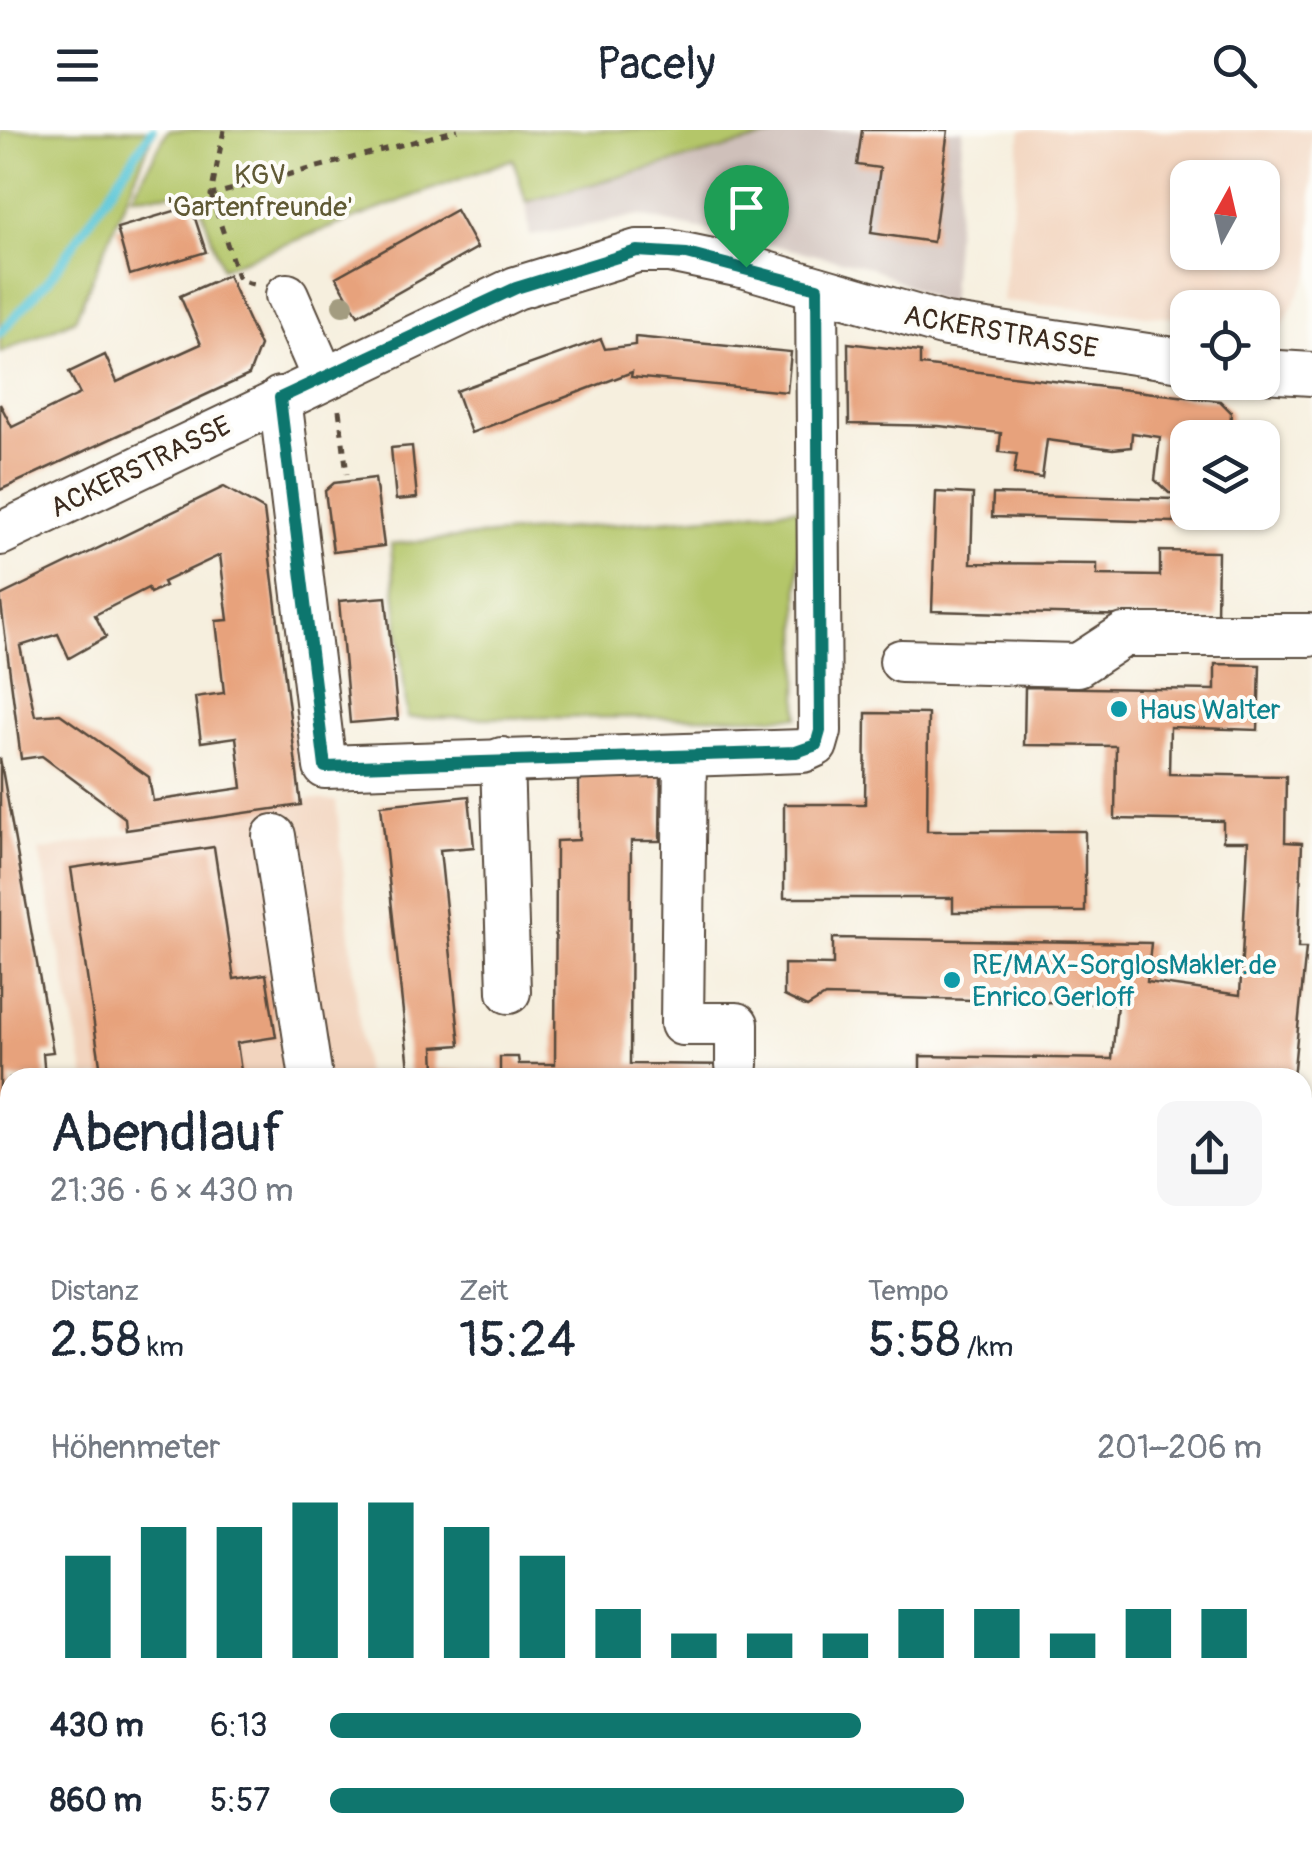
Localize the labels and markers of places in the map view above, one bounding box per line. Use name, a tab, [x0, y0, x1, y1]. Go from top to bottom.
pin	[704, 165, 789, 268]
place label: Haus Walter	[1139, 693, 1281, 728]
marker: Haus Walter	[1108, 698, 1130, 720]
place label: RE/MAX-SorglosMakler.de Enrico Gerloff	[972, 948, 1276, 1015]
marker: RE/MAX-SorglosMakler.de Enrico Gerloff	[941, 969, 963, 991]

